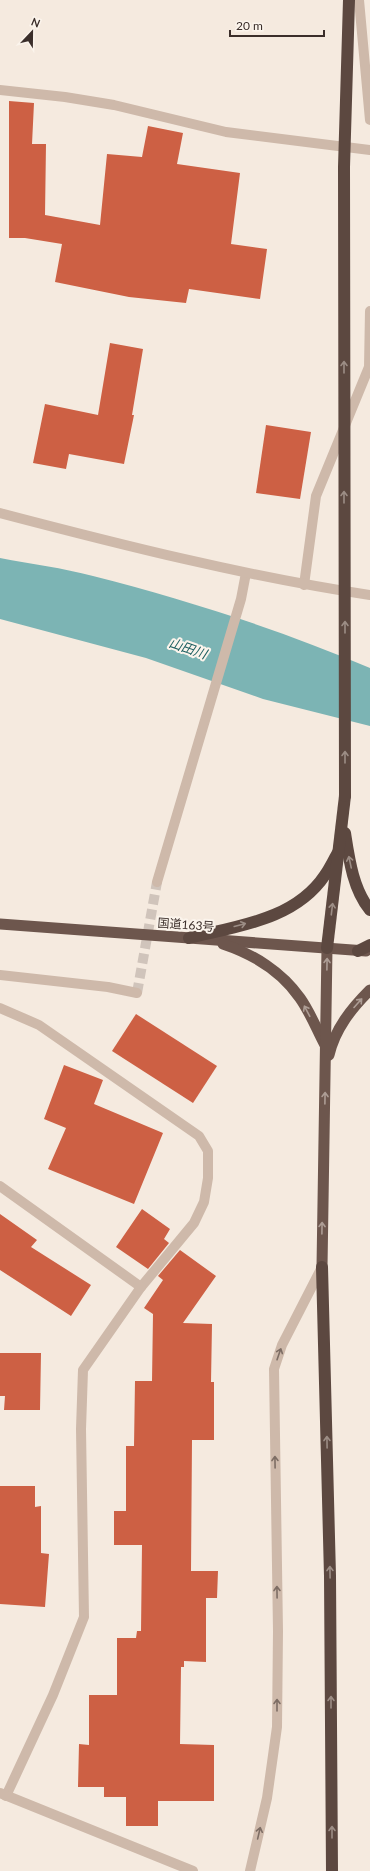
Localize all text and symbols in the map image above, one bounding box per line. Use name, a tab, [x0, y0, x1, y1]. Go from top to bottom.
north arrow	[12, 12, 52, 52]
scale bar	[230, 12, 324, 38]
text: N	[30, 15, 42, 30]
text: 20 m	[236, 18, 263, 33]
one-way arrow	[340, 361, 348, 374]
one-way arrow	[340, 491, 348, 504]
one-way arrow	[341, 621, 349, 634]
water label: 山田川	[167, 634, 211, 663]
one-way arrow	[341, 751, 349, 764]
one-way arrow	[346, 855, 354, 868]
one-way arrow	[328, 903, 336, 916]
street label: 国道163号	[157, 915, 215, 934]
one-way arrow	[234, 920, 247, 928]
one-way arrow	[323, 958, 331, 971]
one-way arrow	[353, 998, 362, 1008]
one-way arrow	[303, 1005, 310, 1017]
one-way arrow	[321, 1092, 329, 1105]
one-way arrow	[319, 1222, 326, 1235]
one-way arrow	[276, 1348, 284, 1360]
one-way arrow	[323, 1436, 331, 1449]
one-way arrow	[271, 1456, 279, 1469]
one-way arrow	[326, 1566, 334, 1579]
one-way arrow	[273, 1586, 281, 1599]
one-way arrow	[327, 1696, 335, 1709]
one-way arrow	[273, 1699, 281, 1712]
one-way arrow	[328, 1826, 336, 1839]
one-way arrow	[256, 1827, 264, 1840]

